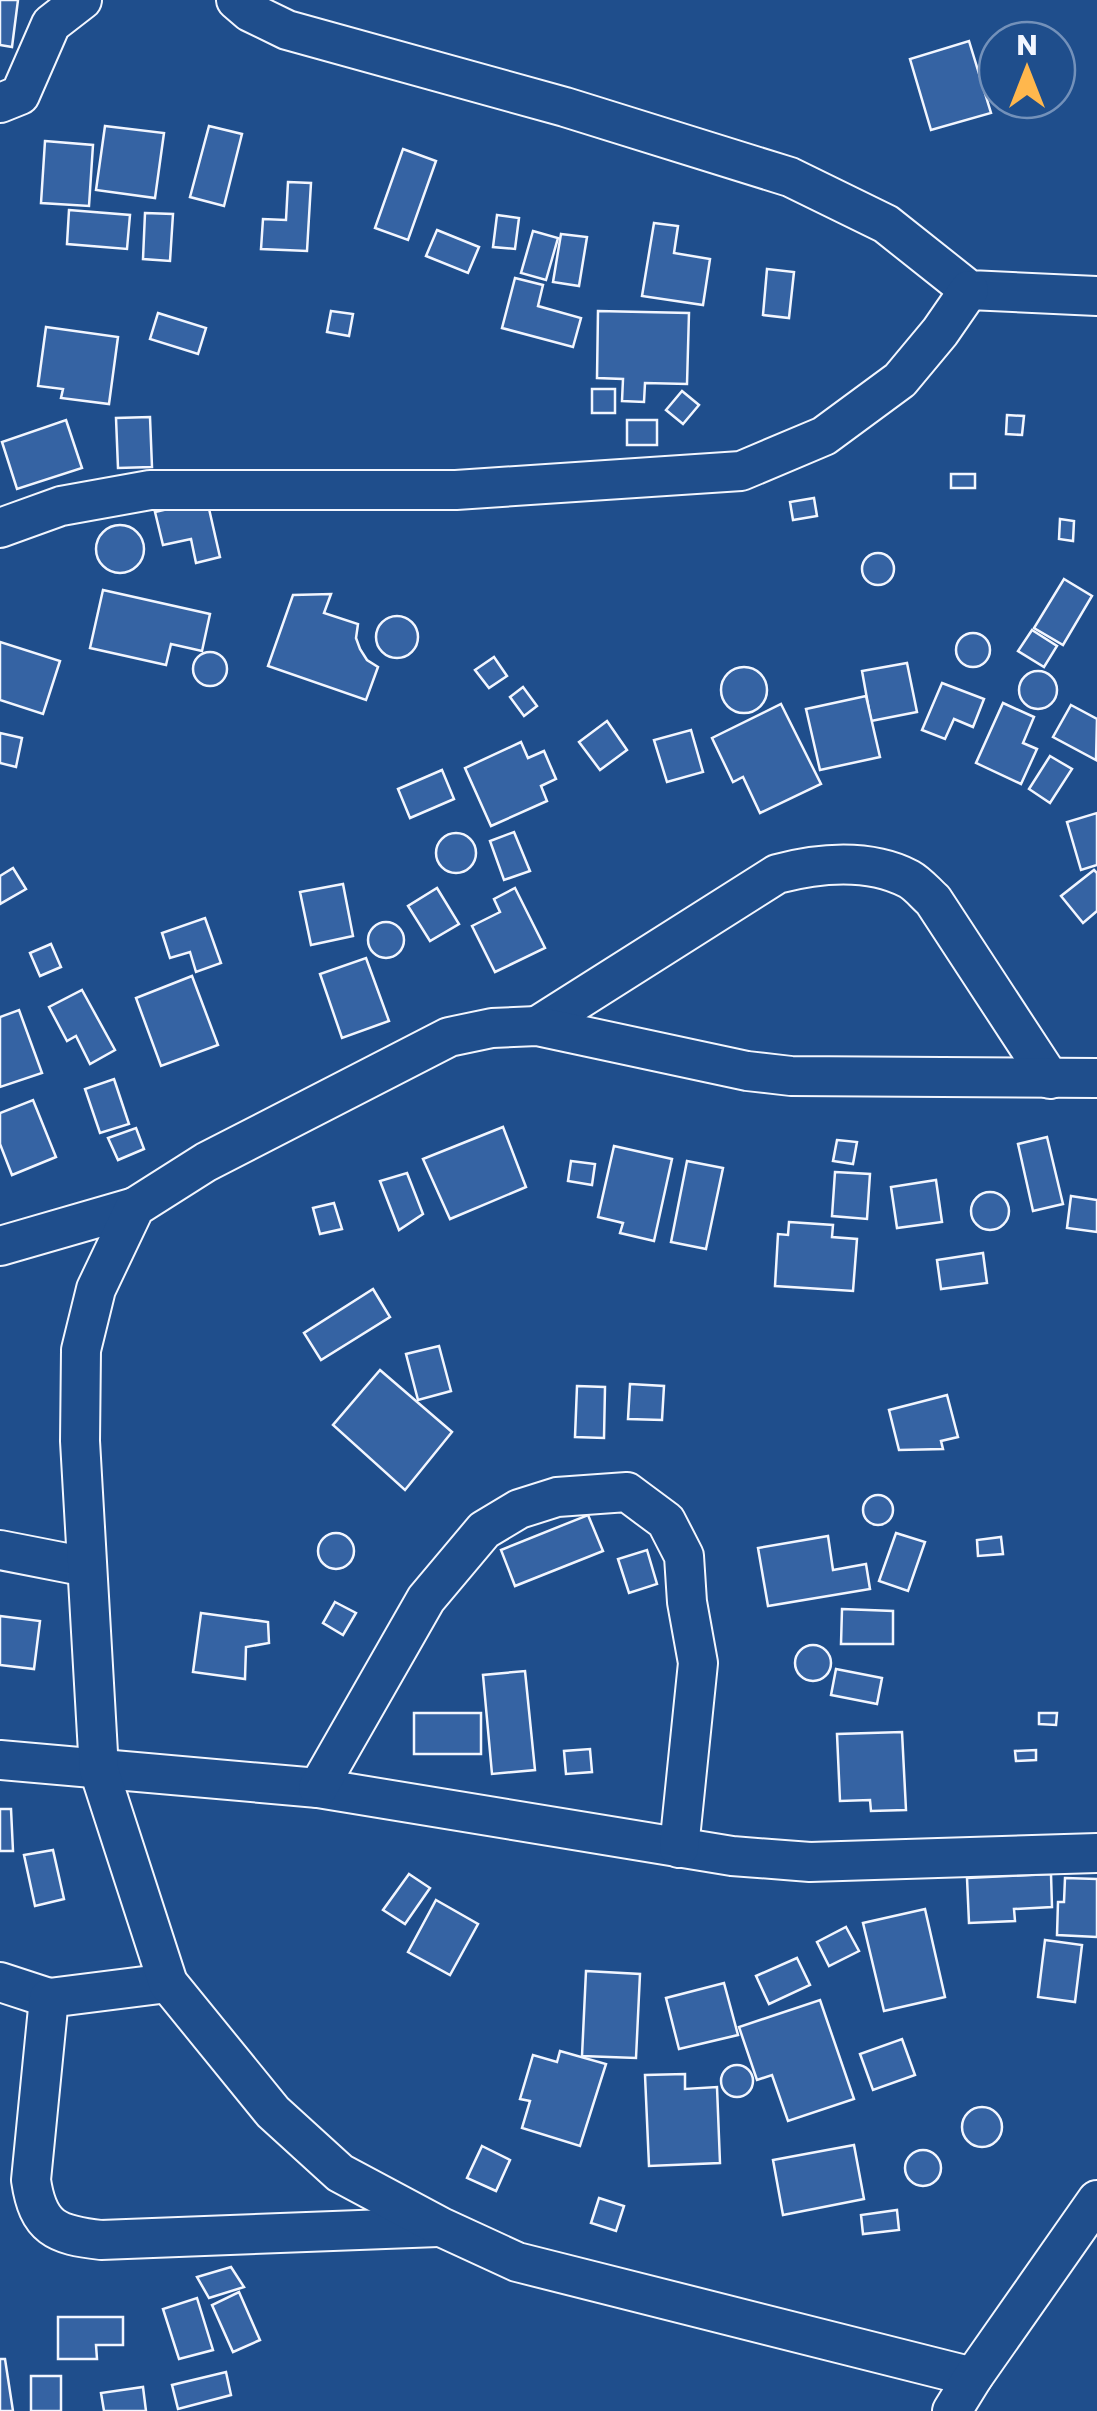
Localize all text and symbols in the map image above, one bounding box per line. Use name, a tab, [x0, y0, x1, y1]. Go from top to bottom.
north arrow	[977, 20, 1077, 120]
text: N	[1016, 26, 1038, 65]

